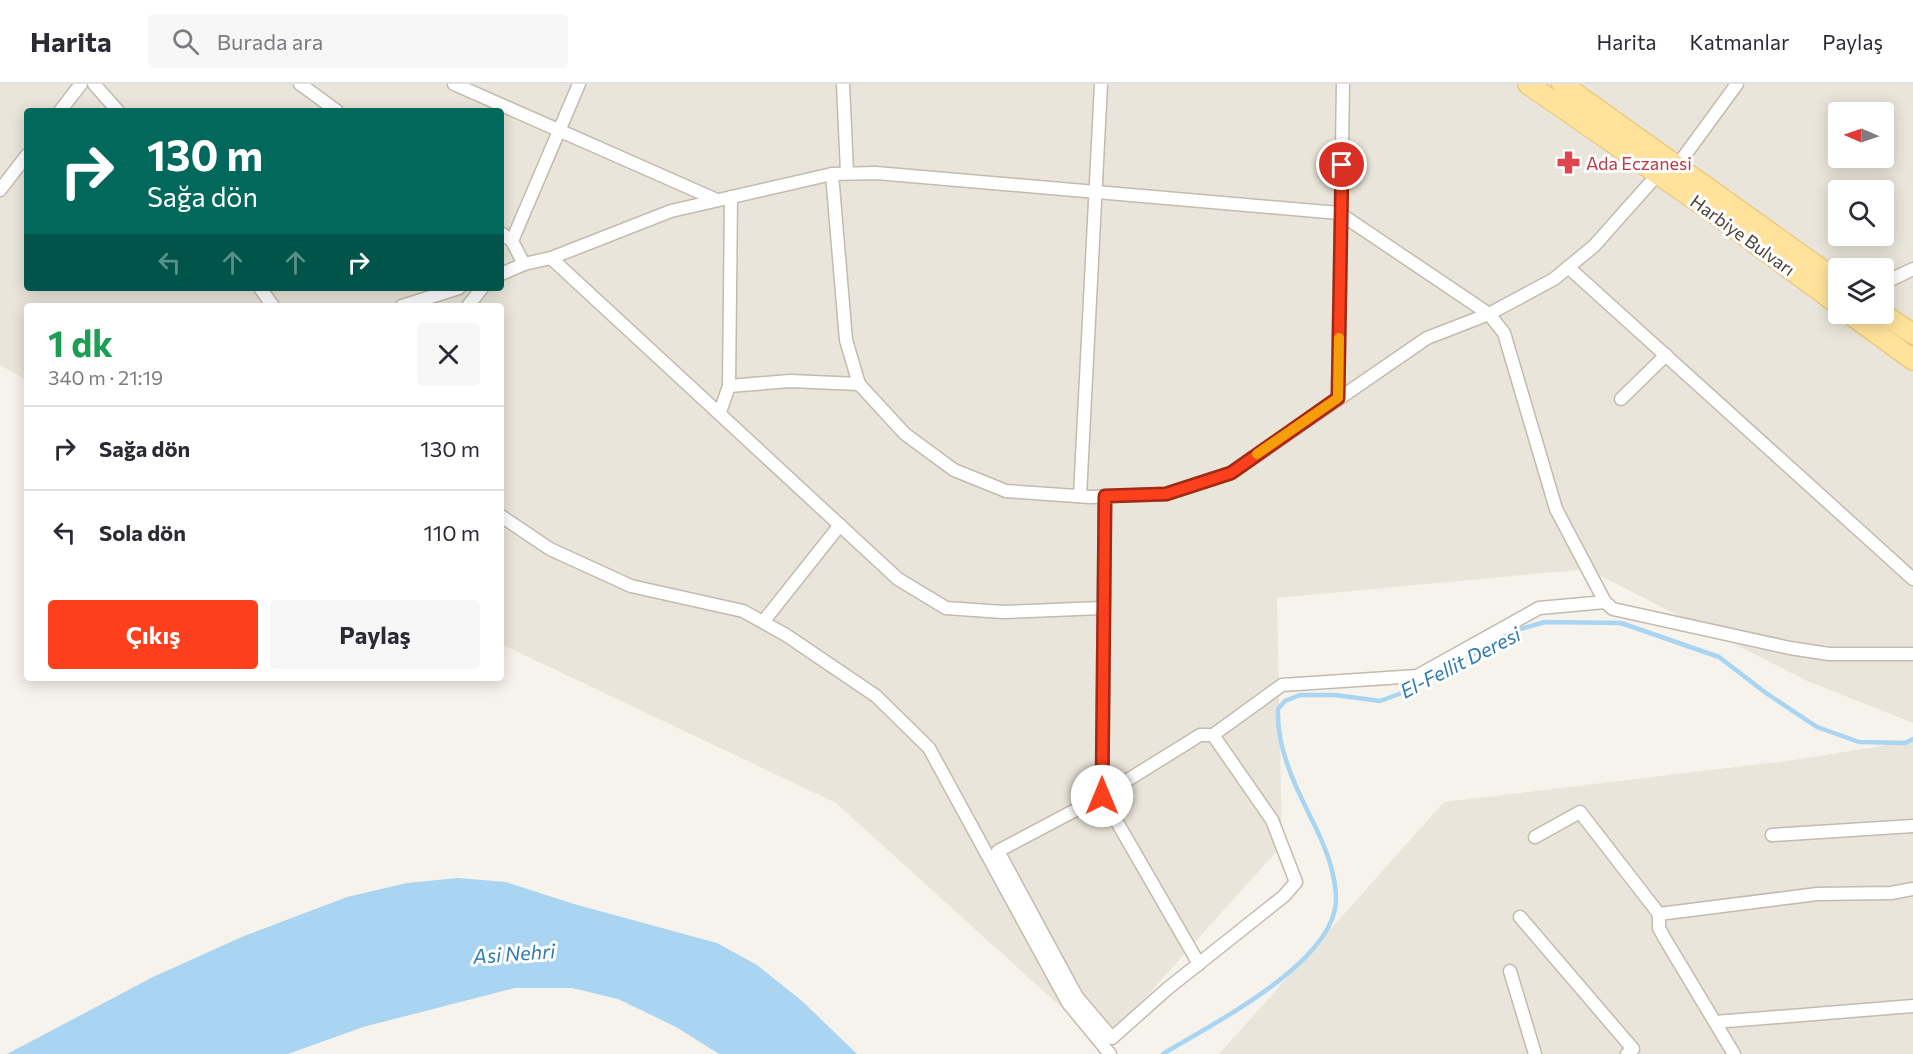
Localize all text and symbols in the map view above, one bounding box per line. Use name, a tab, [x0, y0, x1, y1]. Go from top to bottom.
search box	[148, 14, 568, 68]
text: Harita	[30, 24, 112, 58]
icon: search	[169, 25, 202, 58]
text: Burada ara	[217, 28, 323, 55]
text: Harita	[1596, 29, 1657, 54]
text: Katmanlar	[1690, 29, 1789, 54]
text: Paylaş	[1822, 29, 1883, 54]
north arrow	[1828, 102, 1894, 168]
map controls	[1828, 102, 1894, 324]
text: 130 m	[147, 128, 263, 180]
icon: right	[48, 132, 126, 210]
pin	[1316, 139, 1367, 190]
icon: arrive	[1325, 148, 1358, 181]
pharmacy icon: Ada Eczanesi	[1555, 150, 1581, 176]
place label: Ada Eczanesi	[1586, 152, 1692, 174]
text: Sağa dön	[147, 180, 258, 213]
button: search	[1828, 180, 1894, 246]
street label: Harbiye Bulvarı	[1686, 190, 1800, 280]
icon: left	[153, 246, 186, 279]
icon: ahead	[216, 246, 249, 279]
icon: ahead	[279, 246, 312, 279]
icon: right	[342, 246, 375, 279]
button: layers	[1828, 258, 1894, 324]
text: 1 dk	[48, 320, 113, 364]
button: close	[417, 323, 480, 386]
text: 340 m · 21:19	[48, 365, 163, 389]
icon: right	[48, 432, 81, 465]
text: Sağa dön	[99, 435, 190, 462]
text: 130 m	[420, 435, 480, 462]
icon: left	[48, 516, 81, 549]
text: Sola dön	[99, 519, 186, 546]
text: 110 m	[423, 519, 480, 546]
button: Çıkış	[48, 600, 258, 669]
button: Paylaş	[270, 600, 480, 669]
water label: El-Fellit Deresi	[1396, 621, 1525, 703]
position arrow	[1070, 764, 1134, 828]
water label: Asi Nehri	[471, 938, 557, 968]

